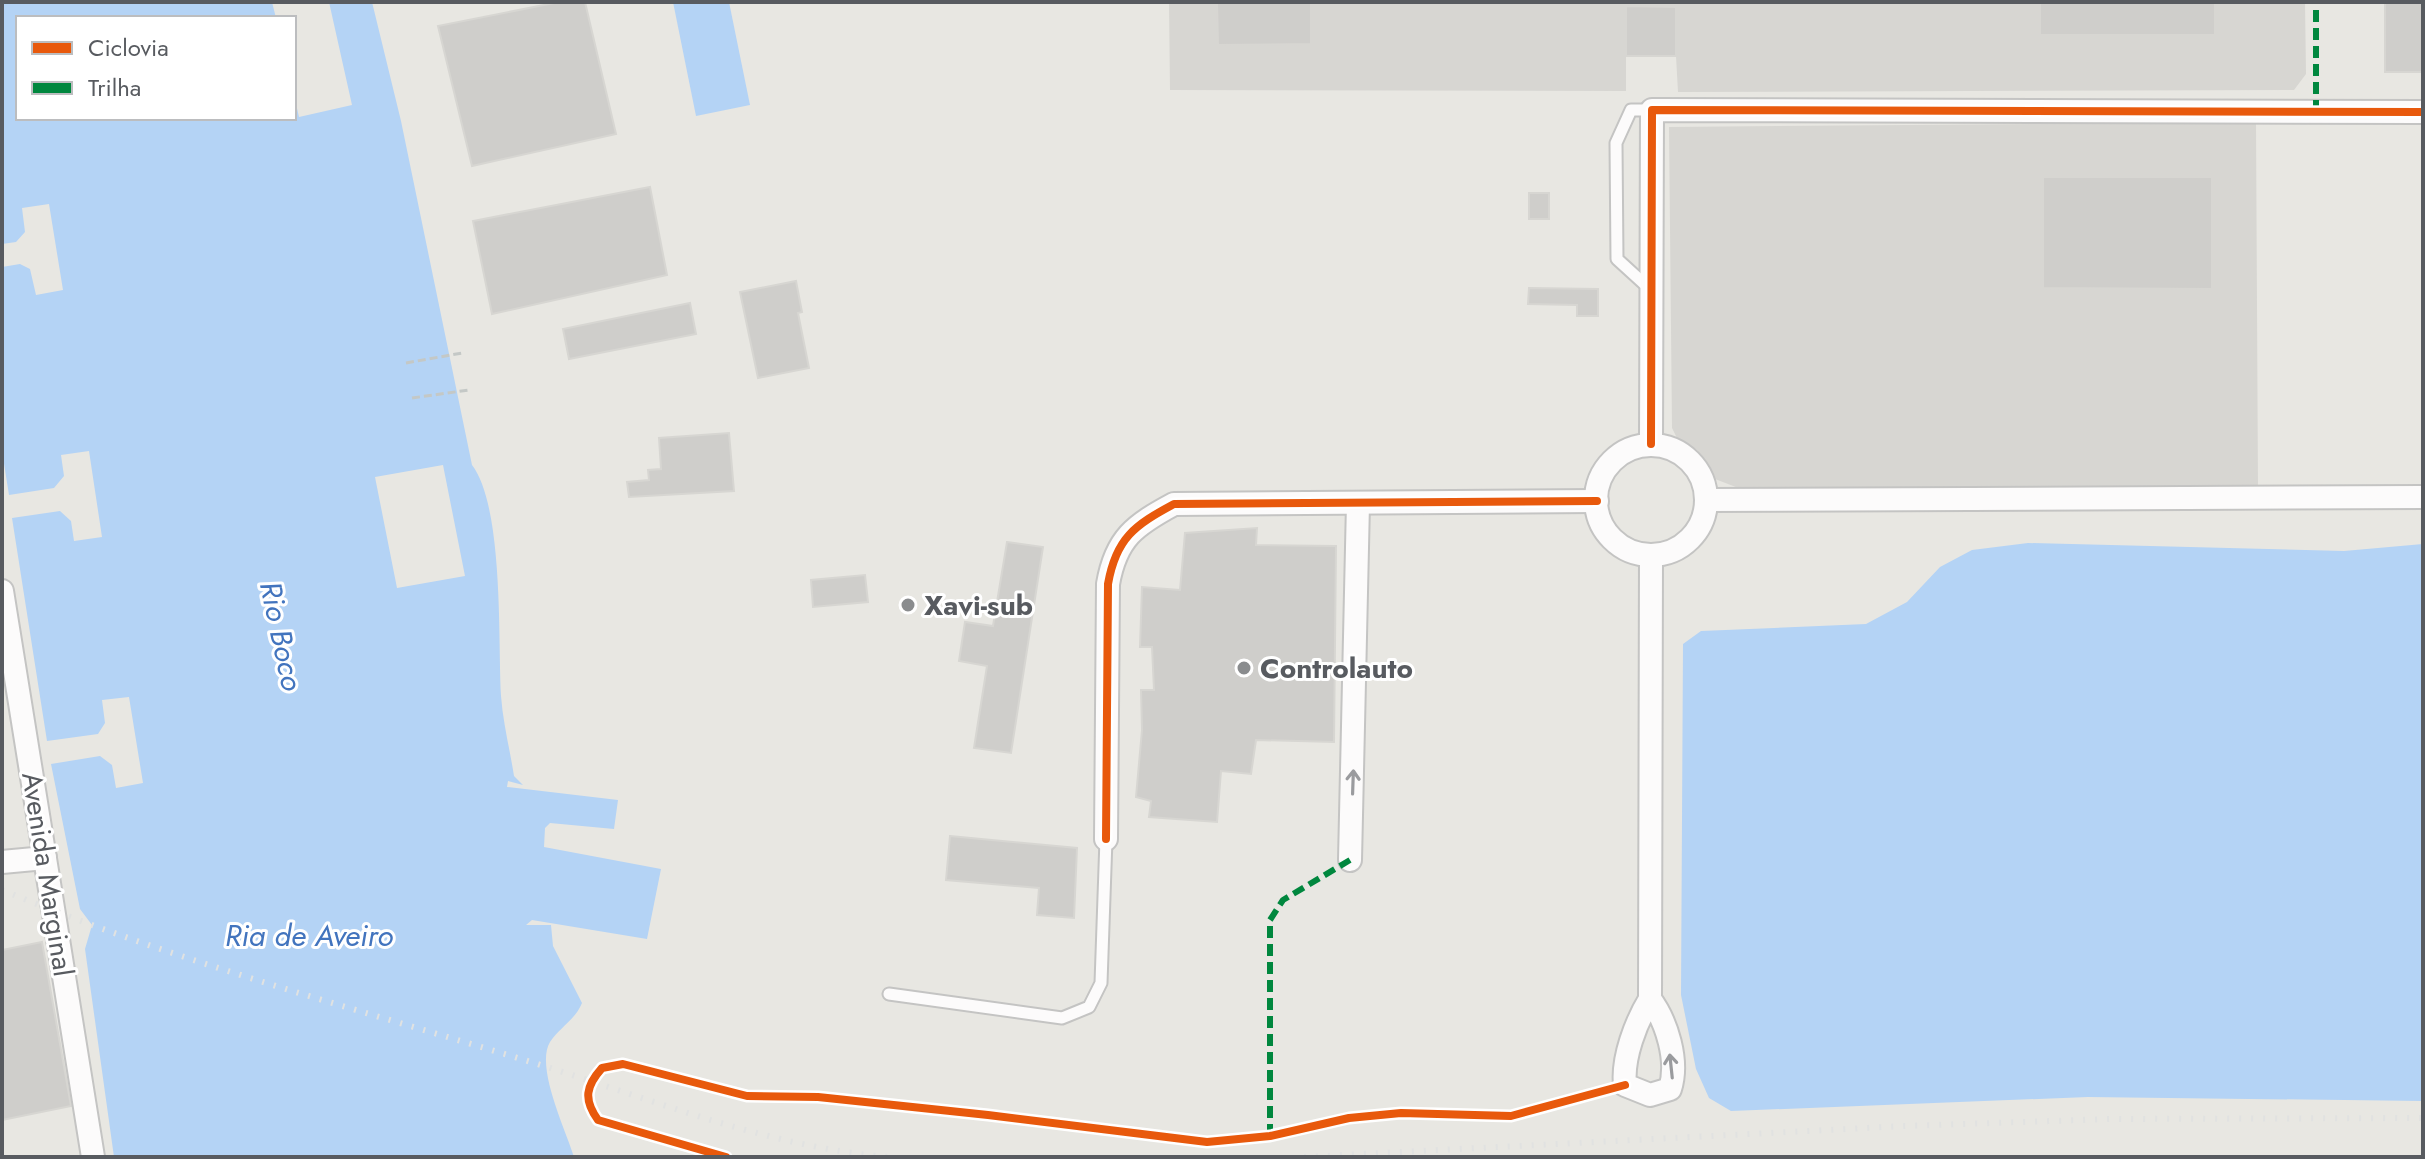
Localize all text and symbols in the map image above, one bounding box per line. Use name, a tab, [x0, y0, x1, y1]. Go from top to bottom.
legend	[16, 16, 296, 120]
text: Ciclovia	[88, 30, 169, 65]
text: Trilha	[88, 70, 141, 105]
water label: Rio Boco	[249, 577, 314, 695]
place label: Xavi-sub	[924, 585, 1033, 626]
marker: Xavi-sub	[899, 596, 917, 614]
place label: Controlauto	[1260, 648, 1413, 689]
marker: Controlauto	[1235, 659, 1253, 677]
street label: Avenida Marginal	[11, 769, 84, 979]
one-way arrow	[1346, 769, 1361, 796]
water label: Ria de Aveiro	[225, 914, 393, 957]
one-way arrow	[1664, 1053, 1679, 1080]

